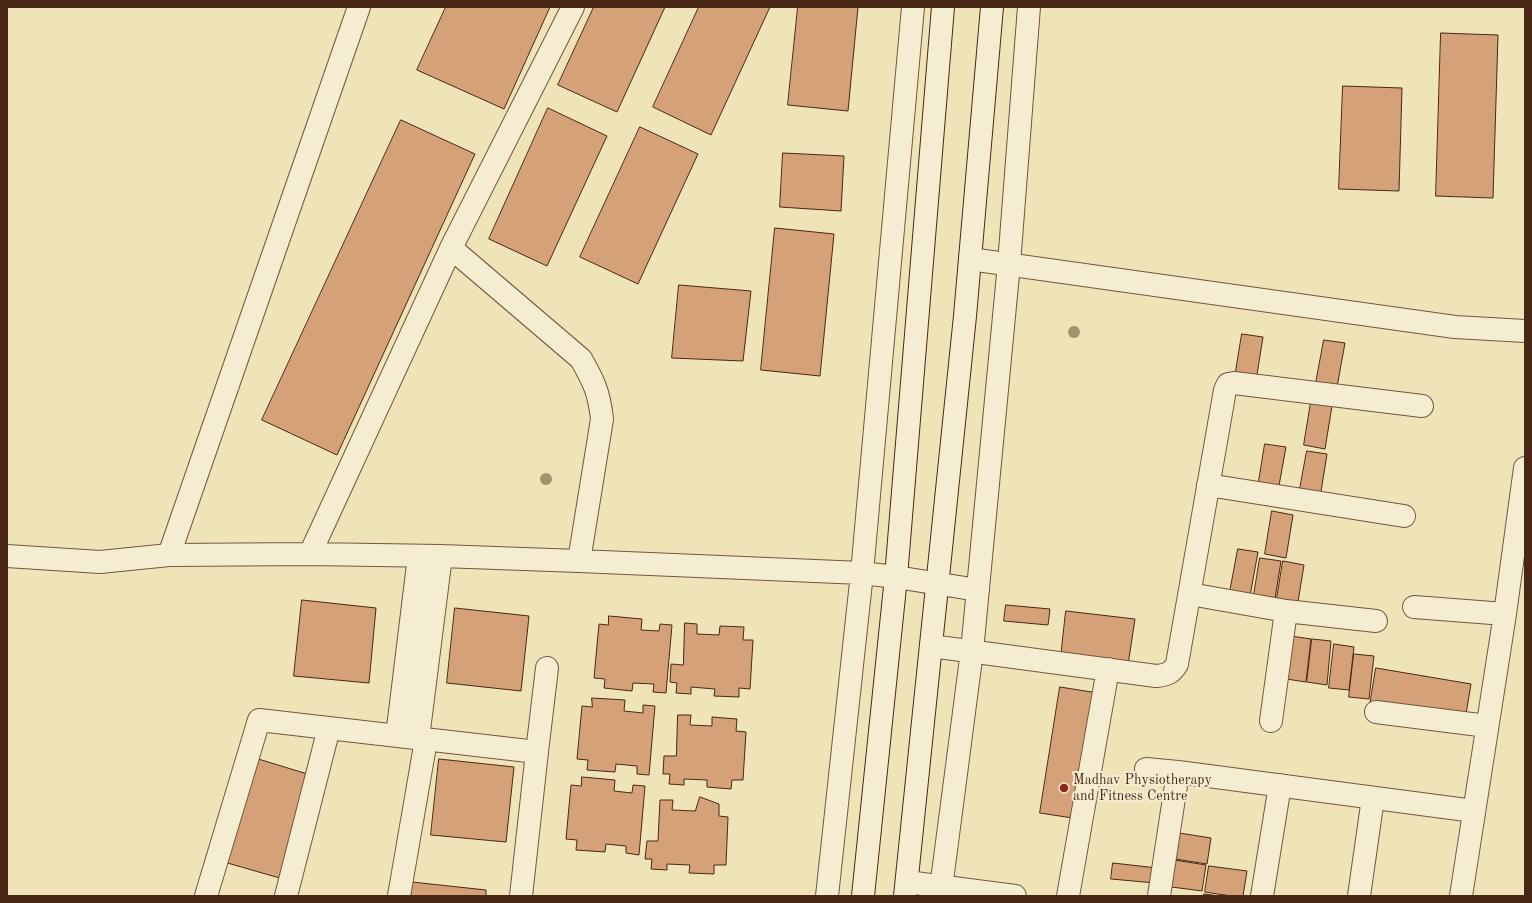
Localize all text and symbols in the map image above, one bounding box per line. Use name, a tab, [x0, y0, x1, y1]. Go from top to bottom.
place label: Madhav Physiotherapy and Fitness Centre	[1073, 772, 1212, 804]
marker: Madhav Physiotherapy and Fitness Centre	[1058, 782, 1070, 794]

